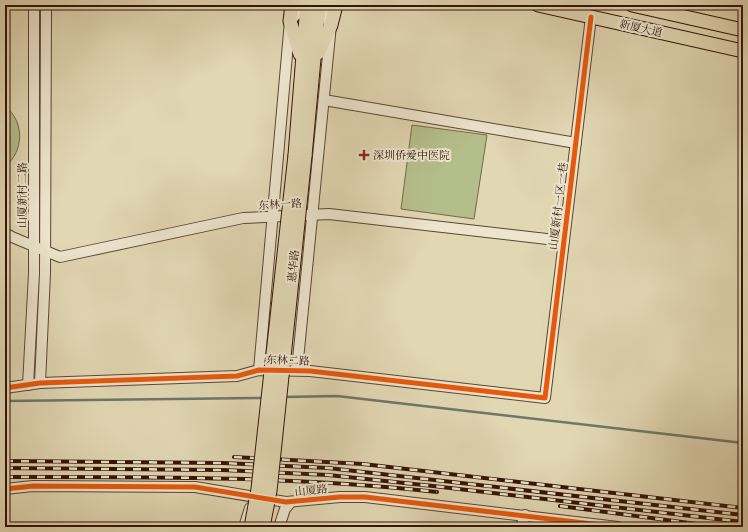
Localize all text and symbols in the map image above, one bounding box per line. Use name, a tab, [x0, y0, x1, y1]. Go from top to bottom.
street label: 新厦大道	[618, 16, 664, 40]
place label: 深圳侨爱中医院	[373, 148, 450, 162]
marker: 深圳侨爱中医院	[358, 149, 370, 161]
street label: 山厦新村一区一巷	[546, 161, 570, 251]
street label: 山厦新村二路	[15, 162, 29, 228]
street label: 东林一路	[258, 196, 302, 212]
street label: 惠华路	[284, 249, 302, 283]
street label: 东林二路	[266, 352, 310, 368]
street label: 山厦路	[294, 481, 328, 499]

